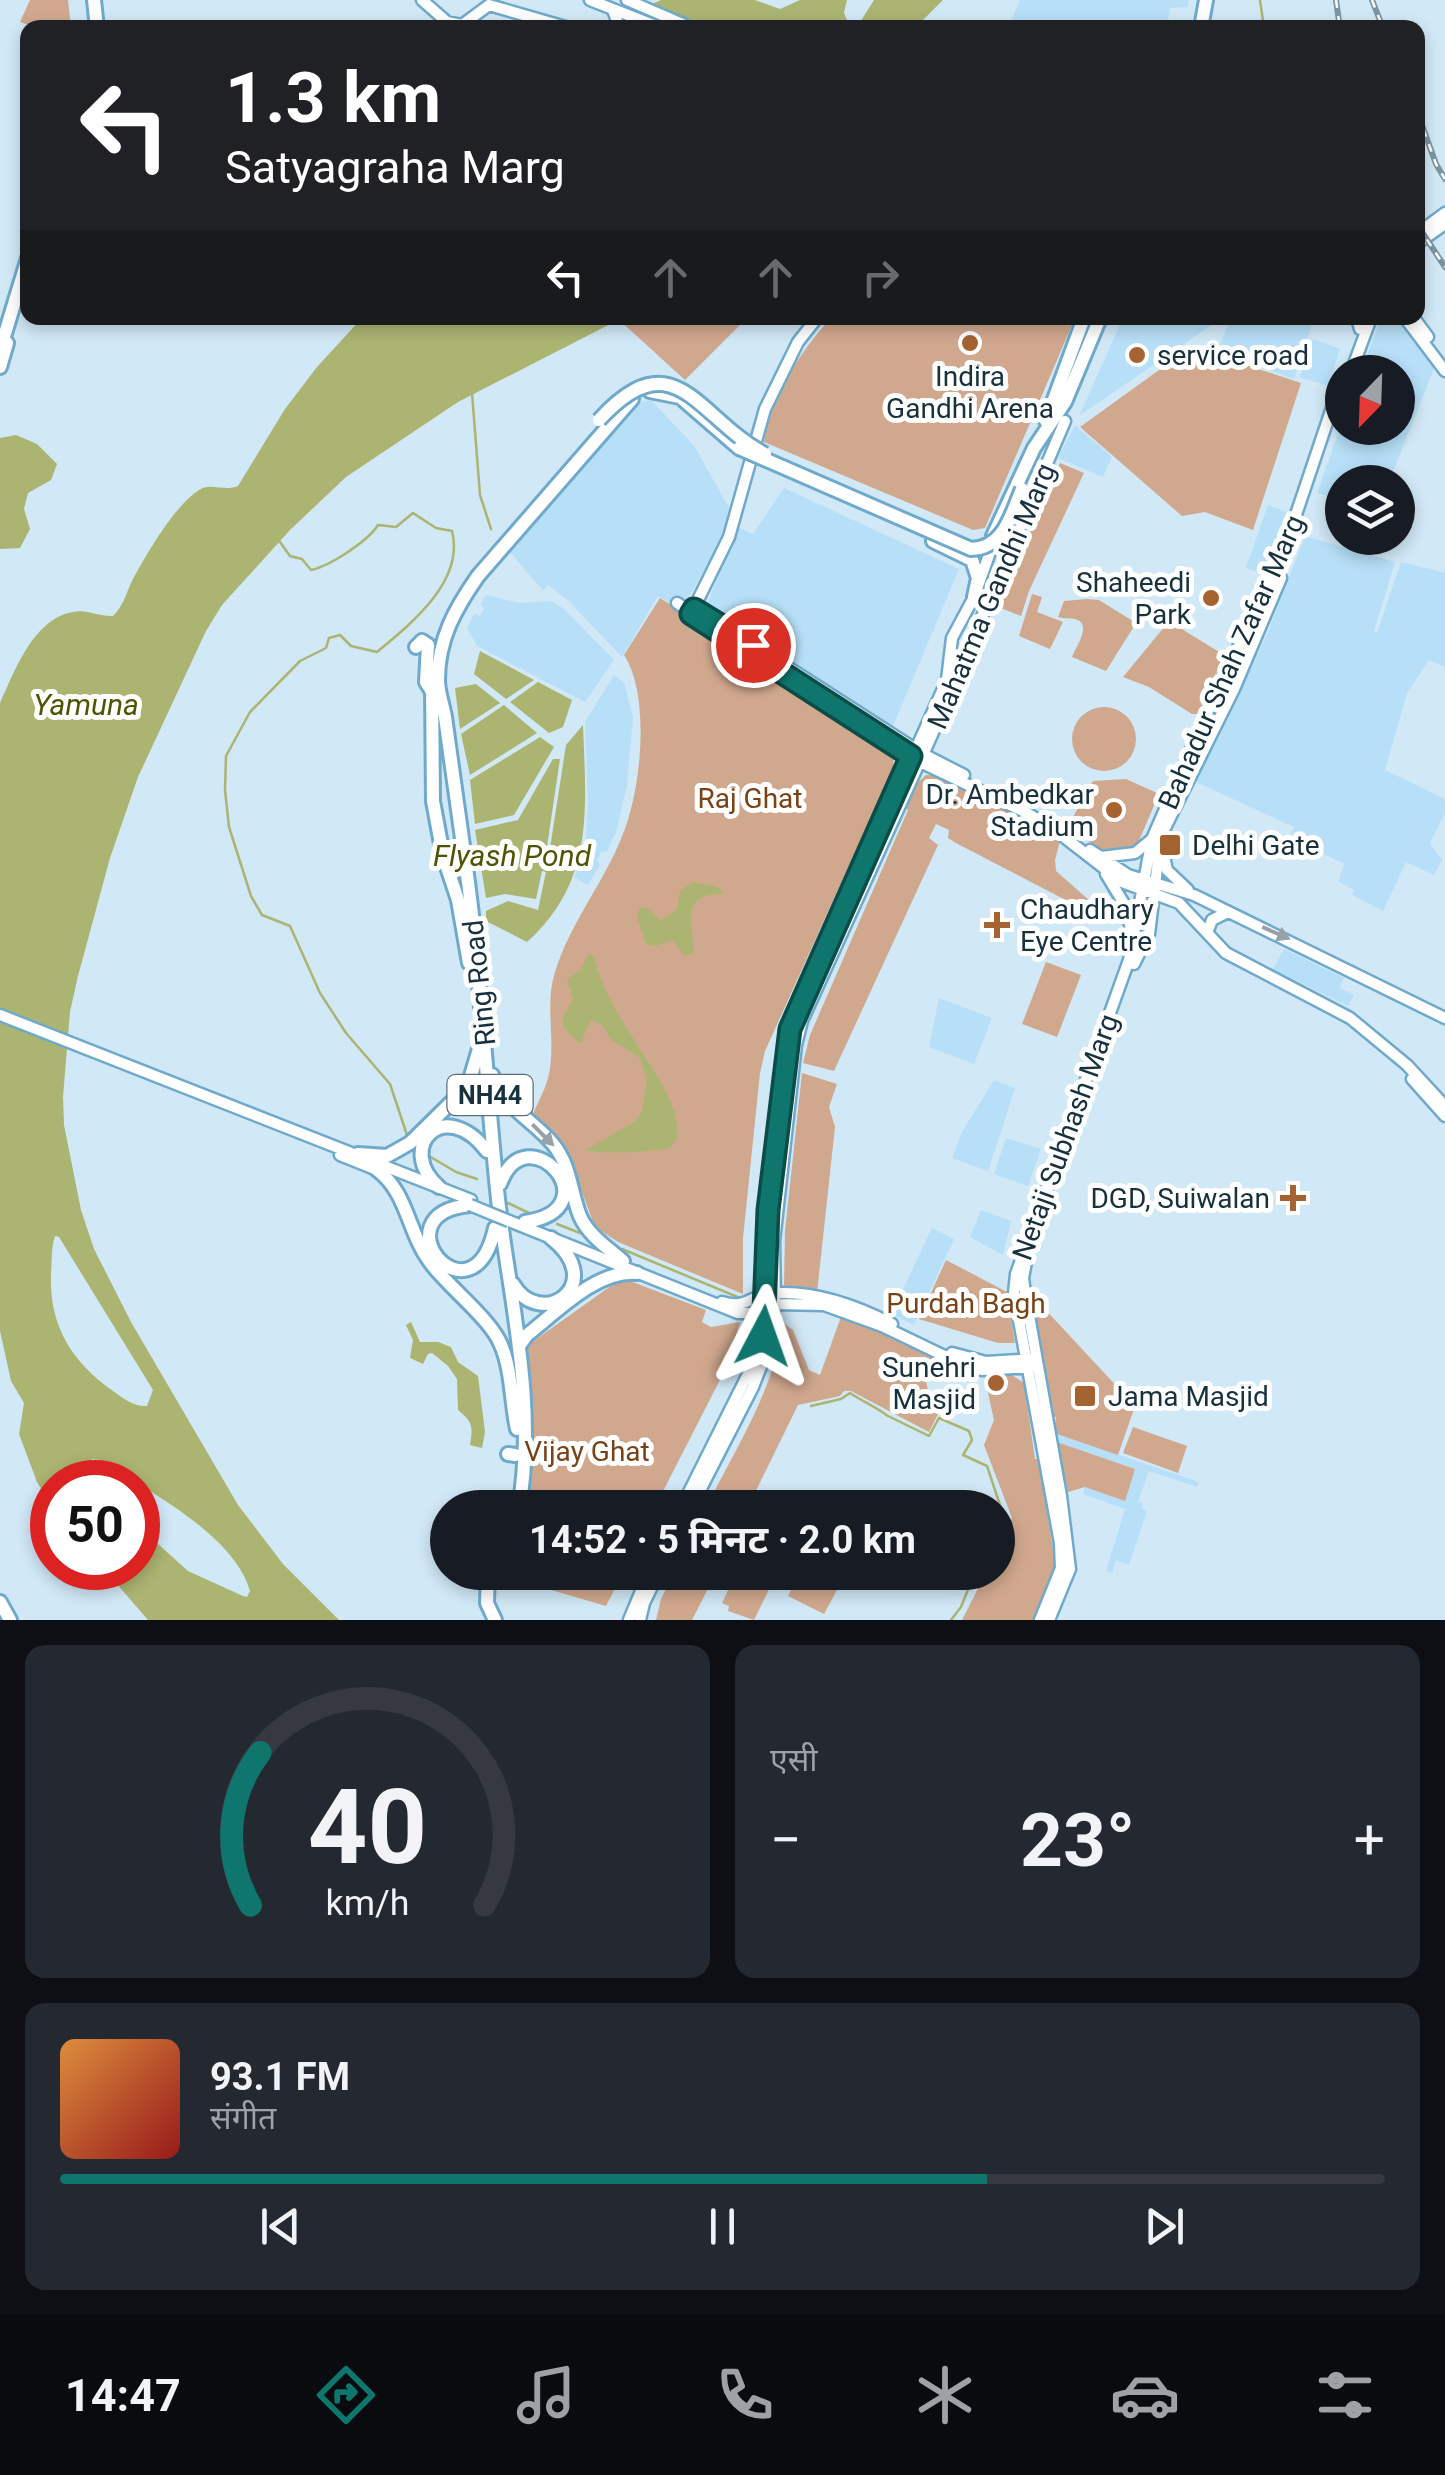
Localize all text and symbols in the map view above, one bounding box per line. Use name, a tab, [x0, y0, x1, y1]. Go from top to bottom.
text: 1.3 km	[225, 57, 441, 139]
icon: left	[60, 60, 190, 190]
text: Satyagraha Marg	[225, 141, 565, 194]
icon: left	[538, 250, 593, 305]
icon: ahead	[643, 250, 698, 305]
icon: ahead	[748, 250, 803, 305]
icon: right	[853, 250, 908, 305]
marker: Indira Gandhi Arena	[959, 332, 981, 354]
place label: service road	[1157, 339, 1309, 372]
marker: service road	[1126, 344, 1148, 366]
north arrow	[1325, 355, 1415, 445]
map controls	[1325, 355, 1415, 555]
place label: Indira Gandhi Arena	[886, 360, 1054, 425]
street label: Mahatma Gandhi Marg	[920, 458, 1062, 734]
button: layers	[1325, 465, 1415, 555]
street label: Bahadur Shah Zafar Marg	[1152, 510, 1311, 814]
place label: Shaheedi Park	[1076, 566, 1192, 631]
marker: Shaheedi Park	[1200, 587, 1222, 609]
pin	[711, 603, 796, 688]
icon: arrive	[726, 618, 781, 673]
water label: Yamuna	[33, 687, 139, 722]
place label: Dr. Ambedkar Stadium	[925, 778, 1095, 843]
park label: Raj Ghat	[697, 782, 803, 815]
marker: Dr. Ambedkar Stadium	[1103, 799, 1125, 821]
place label: Delhi Gate	[1192, 829, 1320, 862]
marker: Delhi Gate	[1157, 832, 1183, 858]
water label: Flyash Pond	[433, 838, 592, 873]
place label: Chaudhary Eye Centre	[1020, 893, 1154, 958]
marker: Chaudhary Eye Centre	[984, 912, 1010, 938]
street label: Ring Road	[456, 918, 503, 1048]
one-way arrow	[1261, 925, 1291, 941]
street label: Netaji Subhash Marg	[1006, 1010, 1125, 1265]
road number: NH44	[448, 1075, 532, 1115]
one-way arrow	[531, 1123, 555, 1147]
place label: DGD, Suiwalan	[1090, 1182, 1270, 1215]
marker: DGD, Suiwalan	[1280, 1185, 1306, 1211]
position arrow	[711, 1284, 815, 1388]
park label: Purdah Bagh	[886, 1287, 1046, 1320]
place label: Sunehri Masjid	[882, 1351, 976, 1416]
marker: Sunehri Masjid	[985, 1372, 1007, 1394]
place label: Jama Masjid	[1108, 1380, 1269, 1413]
marker: Jama Masjid	[1072, 1383, 1098, 1409]
park label: Vijay Ghat	[524, 1435, 650, 1468]
speed limit sign: 50	[30, 1460, 160, 1590]
text: 14:52 · 5 मिनट · 2.0 km	[529, 1518, 916, 1562]
text: एसी	[770, 1741, 818, 1779]
text: 40	[308, 1767, 427, 1888]
text: 23°	[1020, 1796, 1135, 1884]
text: −	[770, 1808, 801, 1872]
text: +	[1354, 1808, 1385, 1872]
text: km/h	[326, 1882, 409, 1924]
text: 93.1 FM	[210, 2055, 350, 2099]
text: संगीत	[210, 2099, 276, 2137]
icon: previous	[253, 2199, 308, 2254]
icon: pause	[695, 2199, 750, 2254]
icon: next	[1137, 2199, 1192, 2254]
icon: directions	[311, 2360, 381, 2430]
icon: music	[511, 2360, 581, 2430]
icon: phone	[710, 2360, 780, 2430]
icon: climate	[910, 2360, 980, 2430]
icon: car	[1110, 2360, 1180, 2430]
icon: filters	[1310, 2360, 1380, 2430]
text: 14:47	[65, 2369, 181, 2422]

